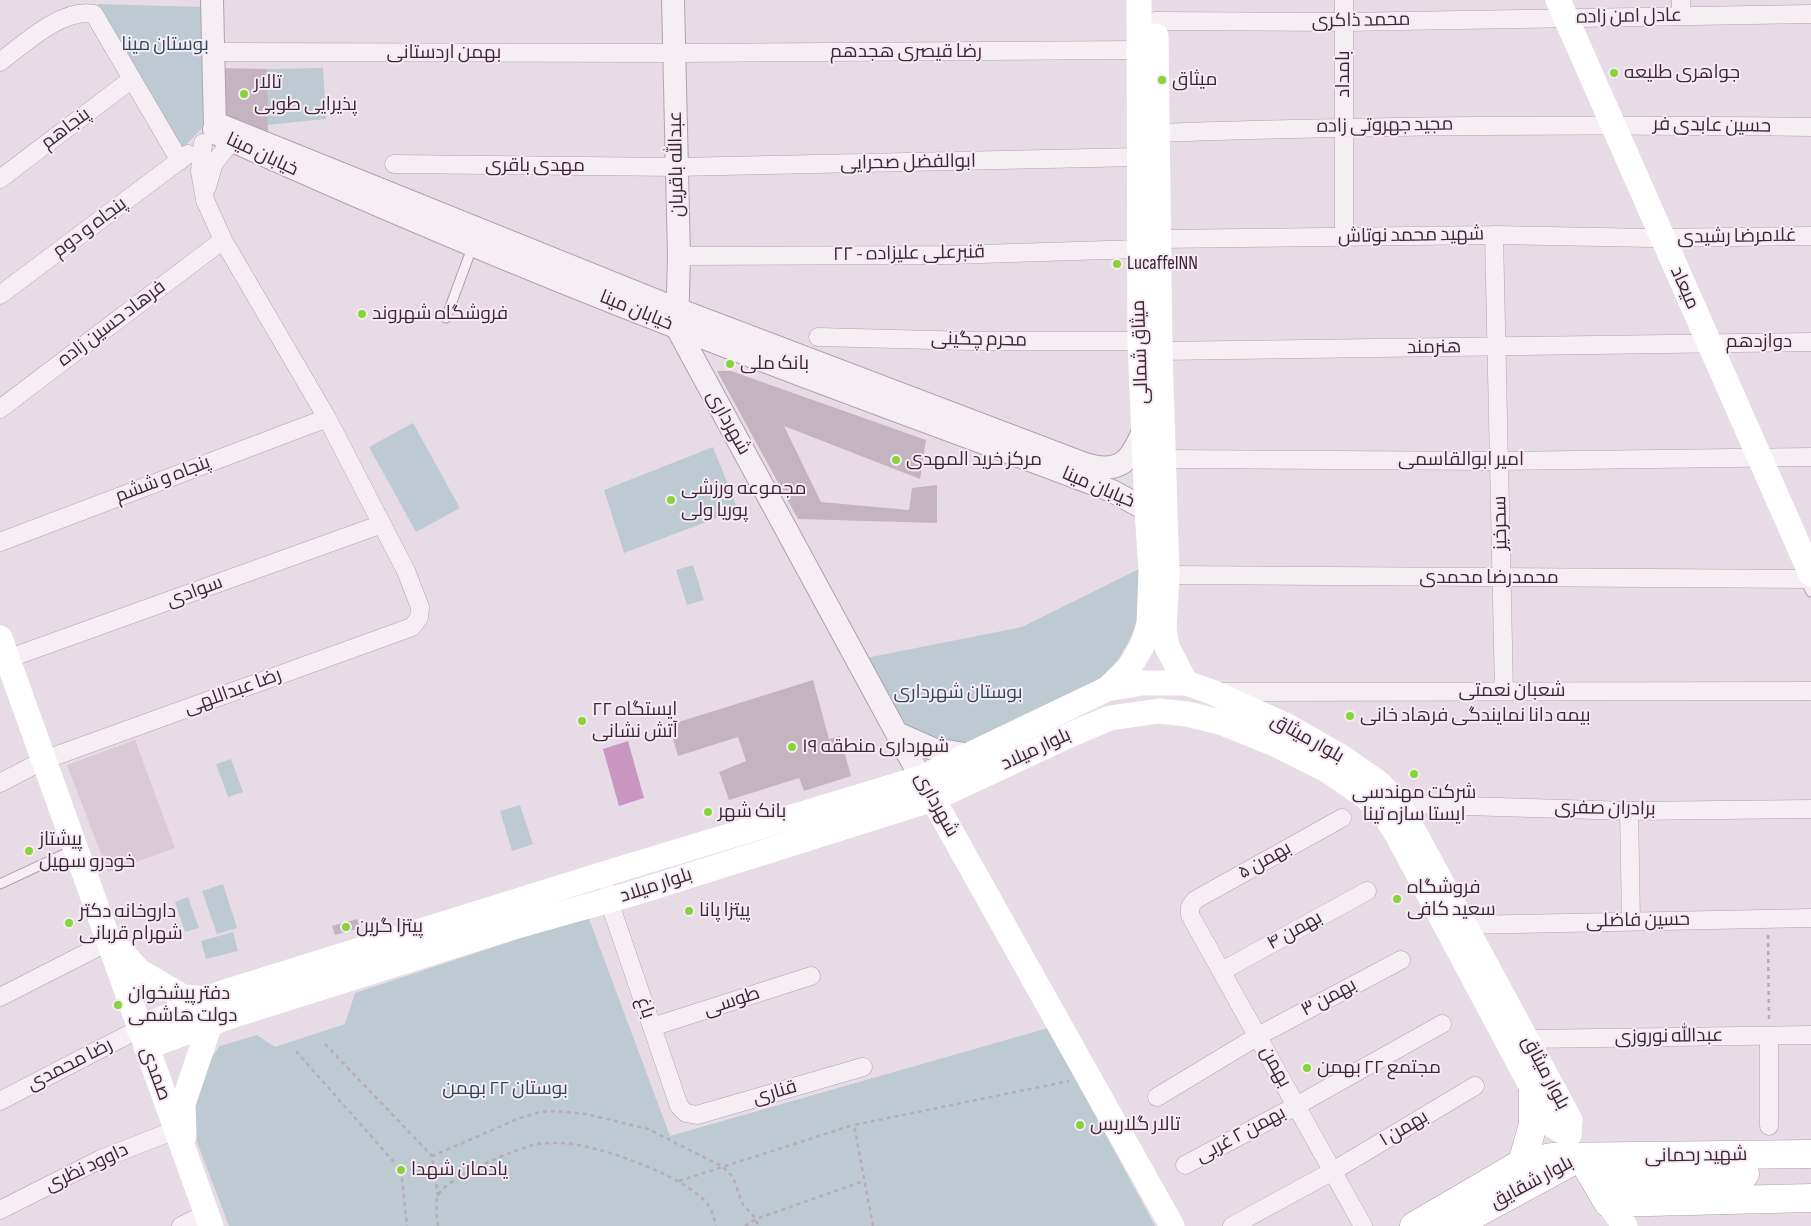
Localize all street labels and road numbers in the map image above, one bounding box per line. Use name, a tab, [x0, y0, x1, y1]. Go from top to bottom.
street label: عادل امن زاده	[1576, 5, 1682, 29]
street label: محمد ذاکری	[1312, 9, 1410, 33]
street label: رضا قیصری هجدهم	[830, 41, 982, 63]
street label: بهمن اردستانی	[387, 42, 501, 64]
street label: بامداد	[1333, 50, 1355, 98]
street label: پنجاهم	[37, 103, 95, 155]
street label: عبدالله باقریان	[665, 111, 689, 217]
street label: مجید جهروتی زاده	[1316, 113, 1454, 139]
street label: حسین عابدی‌ فر	[1653, 114, 1771, 138]
street label: خیابان مینا	[222, 128, 302, 182]
street label: ابوالفضل صحرایی	[840, 150, 976, 176]
street label: مهدی باقری	[485, 155, 585, 177]
street label: پنجاه و دوم	[49, 193, 131, 263]
street label: شهید محمد نوتاش	[1338, 223, 1484, 249]
street label: غلامرضا رشیدی	[1677, 225, 1797, 249]
street label: قنبرعلی علیزاده - ۲۲	[833, 241, 985, 267]
street label: میعاد	[1665, 263, 1703, 313]
street label: فرهاد حسین زاده	[54, 276, 170, 372]
street label: خیابان مینا	[596, 286, 676, 336]
street label: میثاق شمالی	[1128, 299, 1154, 405]
street label: محرم چگینی	[931, 328, 1027, 352]
street label: دوازدهم	[1726, 331, 1792, 353]
street label: هنرمند	[1407, 336, 1461, 360]
street label: شهرداری	[701, 387, 755, 459]
street label: امیر ابوالقاسمی	[1398, 449, 1524, 471]
street label: پنجاه و ششم	[112, 451, 214, 509]
street label: خیابان مینا	[1058, 462, 1138, 514]
street label: سحرخیز	[1489, 495, 1513, 551]
street label: محمدرضا محمدی	[1419, 567, 1559, 589]
street label: سوادی	[164, 571, 226, 613]
street label: رضا عبداللهی	[181, 664, 285, 720]
street label: شعبان نعمتی	[1458, 680, 1566, 702]
street label: بلوار میثاق	[1266, 710, 1348, 768]
street label: بلوار میلاد	[997, 724, 1075, 776]
street label: شهرداری	[909, 769, 963, 841]
street label: برادران صفری	[1554, 797, 1656, 821]
street label: بهمن ۵	[1234, 837, 1296, 885]
street label: بلوار میلاد	[617, 864, 695, 908]
street label: بهمن ۴	[1264, 907, 1326, 955]
street label: حسین فاضلی	[1586, 909, 1690, 933]
street label: بهمن ۳	[1297, 974, 1361, 1022]
street label: طوسی	[701, 982, 763, 1022]
street label: باغ	[631, 994, 659, 1022]
street label: عبدالله نوروزی	[1615, 1025, 1723, 1049]
street label: بلوار میثاق	[1516, 1032, 1574, 1114]
street label: رضا محمدی	[23, 1034, 117, 1096]
street label: بهمن	[1254, 1042, 1296, 1092]
street label: صمدی	[135, 1044, 175, 1104]
street label: قناری	[750, 1076, 800, 1110]
street label: بهمن ۲ غربی	[1192, 1102, 1290, 1168]
street label: بهمن ۱	[1376, 1106, 1432, 1152]
street label: داوود نظری	[42, 1139, 132, 1197]
street label: شهید رحمانی	[1644, 1144, 1748, 1168]
street label: بلوار شقایق	[1487, 1152, 1577, 1214]

